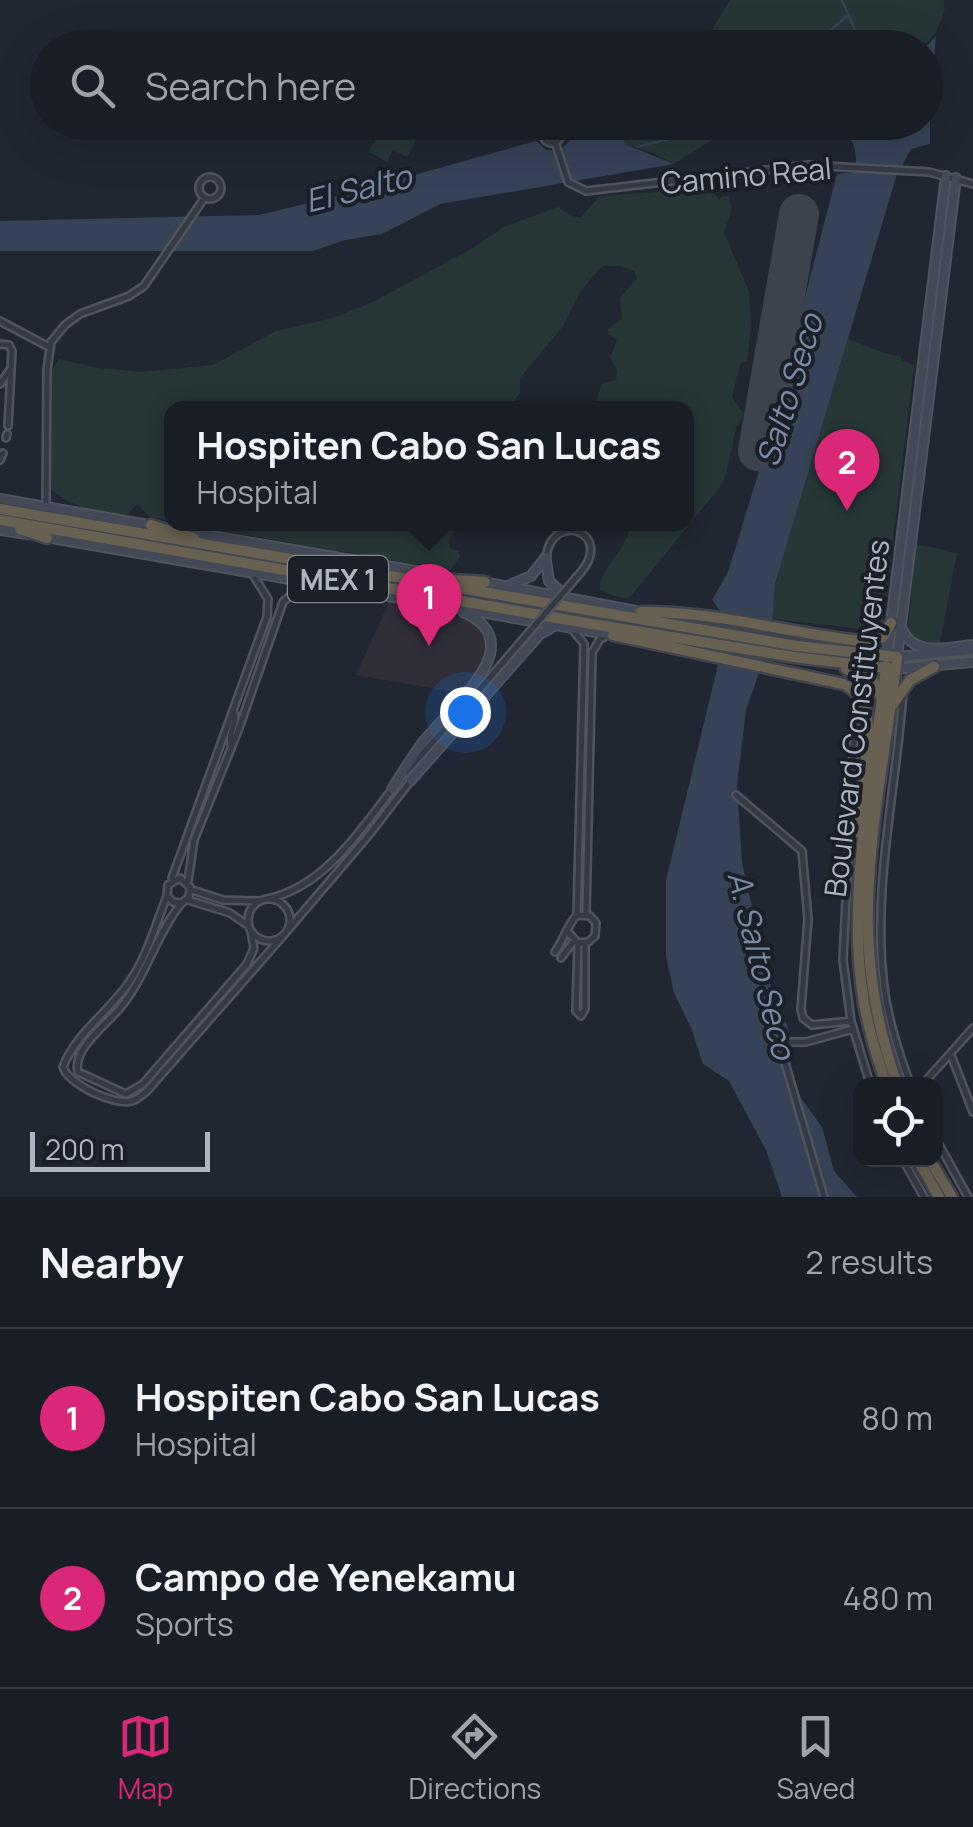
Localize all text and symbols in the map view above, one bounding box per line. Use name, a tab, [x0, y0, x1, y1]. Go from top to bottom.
search box	[30, 30, 943, 140]
icon: search	[65, 58, 120, 113]
text: Search here	[145, 59, 356, 111]
street label: Camino Real	[659, 147, 833, 203]
water label: El Salto	[300, 153, 418, 222]
water label: Salto Seco	[745, 306, 834, 472]
popup	[164, 401, 694, 531]
text: Hospiten Cabo San Lucas	[197, 418, 661, 470]
pin: 2	[814, 428, 880, 511]
text: Hospital	[197, 470, 319, 514]
street label: Boulevard Constituyentes	[814, 537, 898, 899]
road number: MEX 1	[288, 556, 388, 602]
pin: 1	[396, 564, 462, 646]
your location	[440, 687, 491, 738]
water label: A. Salto Seco	[717, 867, 807, 1065]
map controls	[853, 1077, 943, 1167]
button: locate	[853, 1077, 943, 1167]
scale bar	[30, 1127, 210, 1172]
text: 200 m	[45, 1130, 124, 1168]
text: Nearby	[40, 1233, 184, 1291]
text: 2 results	[806, 1240, 933, 1284]
text: Hospiten Cabo San Lucas	[135, 1370, 600, 1422]
text: 1	[65, 1396, 80, 1440]
text: 80 m	[861, 1396, 933, 1440]
text: Hospital	[135, 1422, 257, 1466]
text: Campo de Yenekamu	[135, 1550, 517, 1602]
text: 2	[63, 1576, 82, 1620]
text: 480 m	[843, 1576, 933, 1620]
text: Sports	[135, 1602, 234, 1646]
tab: Map	[118, 1709, 173, 1807]
tab: Directions	[409, 1709, 541, 1807]
tab: Saved	[776, 1709, 855, 1807]

